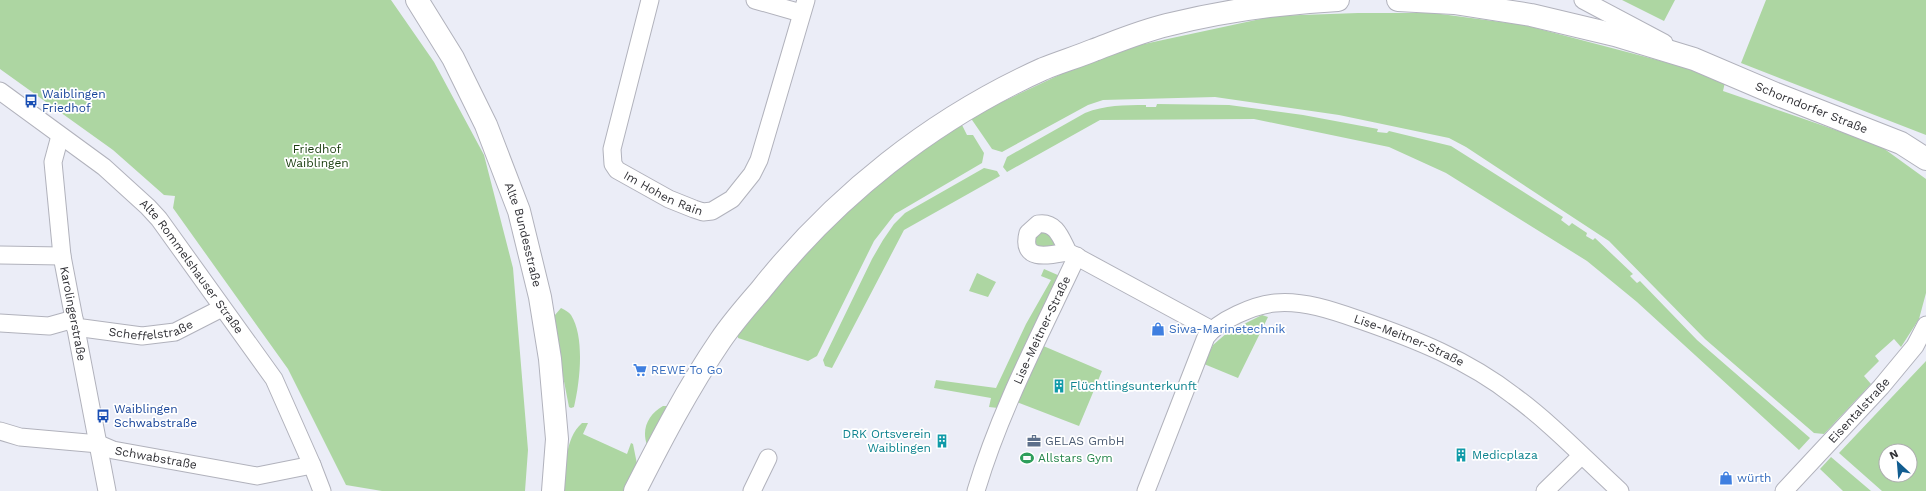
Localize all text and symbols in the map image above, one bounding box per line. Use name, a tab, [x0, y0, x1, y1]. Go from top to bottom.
street label: Schorndorfer Straße	[1753, 79, 1870, 136]
place label: Waiblingen Friedhof	[42, 87, 106, 115]
bus stop icon: Waiblingen Friedhof	[23, 93, 39, 109]
park label: Friedhof Waiblingen	[285, 142, 349, 170]
street label: Im Hohen Rain	[621, 168, 704, 218]
street label: Alte Bundesstraße	[502, 180, 544, 289]
street label: Alte Rommelshauser Straße	[137, 196, 246, 337]
street label: Karolingerstraße	[57, 265, 89, 362]
street label: Lise-Meitner-Straße	[1010, 274, 1074, 386]
street label: Lise-Meitner-Straße	[1352, 311, 1466, 369]
street label: Scheffelstraße	[108, 317, 195, 344]
shop icon: Siwa-Marinetechnik	[1150, 321, 1166, 337]
place label: Siwa-Marinetechnik	[1169, 322, 1285, 336]
supermarket icon: REWE To Go	[632, 362, 648, 378]
place label: REWE To Go	[651, 363, 723, 377]
street label: Eisentalstraße	[1825, 375, 1893, 446]
building icon: Flüchtlingsunterkunft	[1051, 378, 1067, 394]
place label: Flüchtlingsunterkunft	[1070, 379, 1197, 393]
place label: Waiblingen Schwabstraße	[114, 402, 197, 430]
bus stop icon: Waiblingen Schwabstraße	[95, 408, 111, 424]
place label: DRK Ortsverein Waiblingen	[842, 427, 931, 455]
building icon: DRK Ortsverein Waiblingen	[934, 433, 950, 449]
office icon: GELAS GmbH	[1026, 433, 1042, 449]
place label: GELAS GmbH	[1045, 434, 1124, 448]
street label: Schwabstraße	[114, 443, 198, 472]
north arrow	[1878, 443, 1918, 483]
building icon: Medicplaza	[1453, 447, 1469, 463]
text: N	[1887, 447, 1900, 462]
place label: Medicplaza	[1472, 448, 1538, 462]
sports icon: Allstars Gym	[1019, 450, 1035, 466]
place label: Allstars Gym	[1038, 451, 1113, 465]
shop icon: würth	[1718, 470, 1734, 486]
place label: würth	[1737, 471, 1771, 485]

